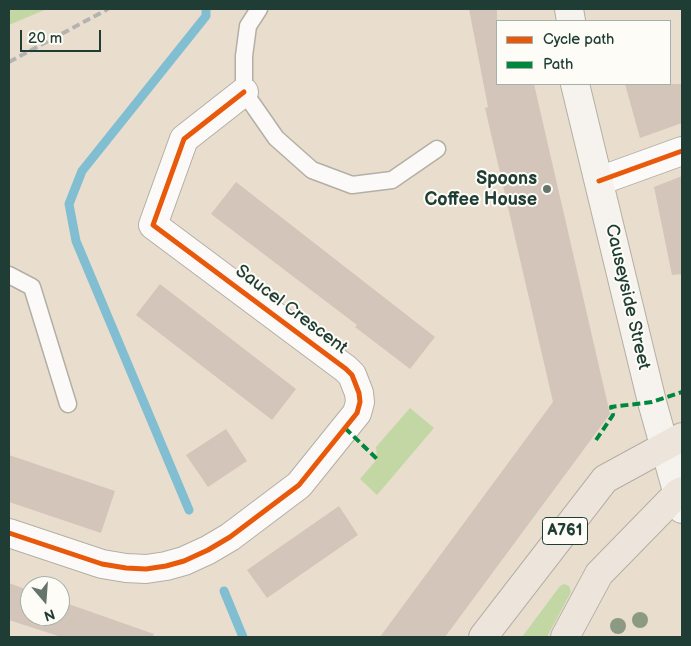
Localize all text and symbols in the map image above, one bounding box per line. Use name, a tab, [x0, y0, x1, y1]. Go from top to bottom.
scale bar	[22, 20, 104, 52]
legend	[496, 20, 671, 85]
text: 20 m	[28, 29, 62, 48]
text: Cycle path	[543, 30, 614, 49]
text: Path	[543, 55, 573, 74]
place label: Spoons Coffee House	[425, 168, 537, 210]
marker: Spoons Coffee House	[541, 183, 553, 195]
street label: Causeyside Street	[600, 222, 654, 372]
street label: Saucel Crescent	[231, 261, 351, 359]
road number: A761	[542, 518, 588, 544]
north arrow	[20, 576, 70, 626]
text: N	[42, 605, 57, 624]

